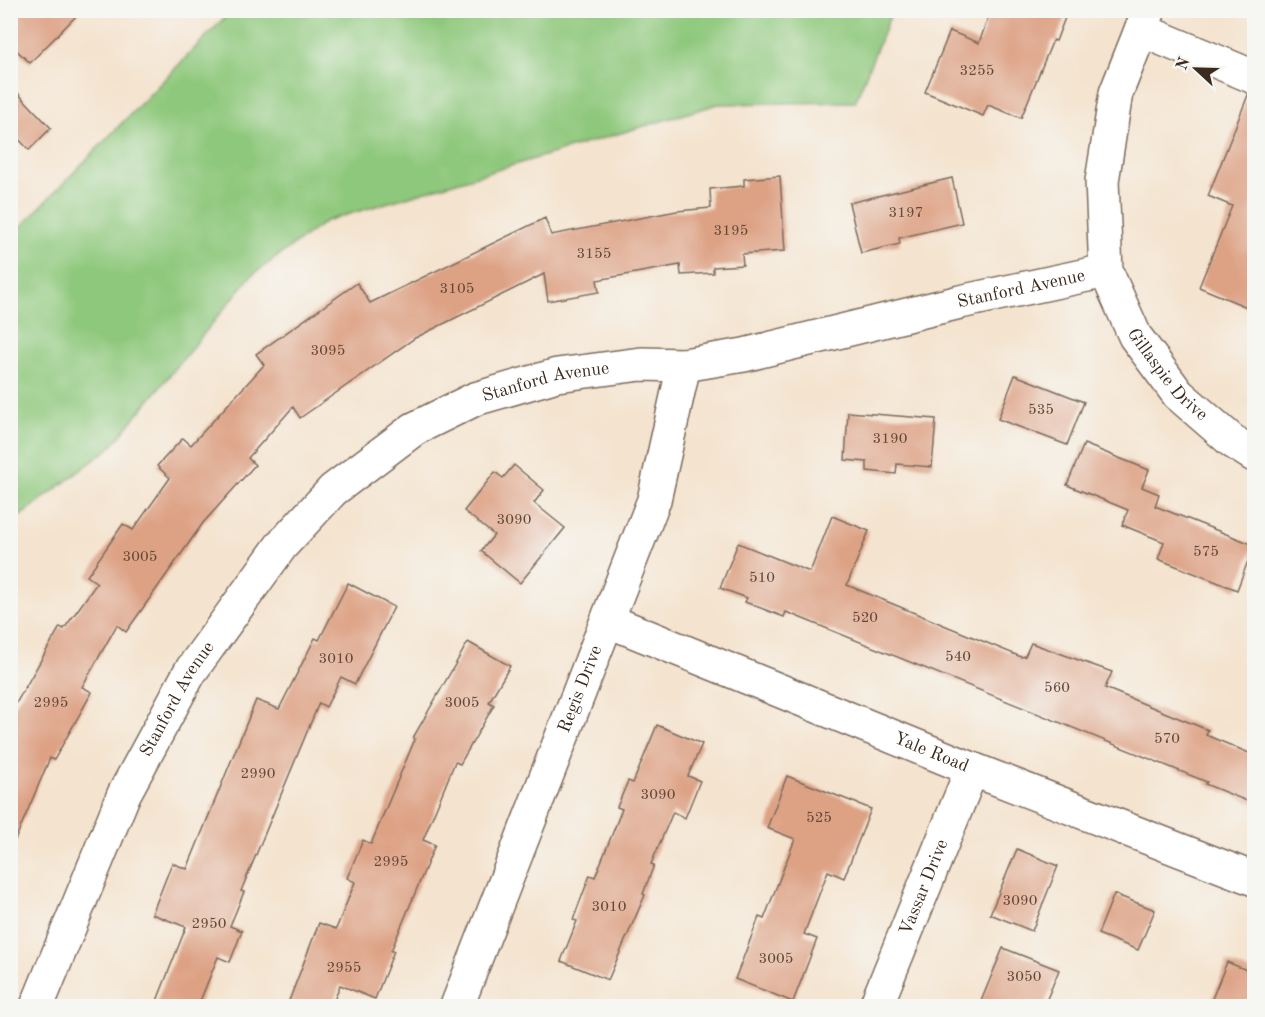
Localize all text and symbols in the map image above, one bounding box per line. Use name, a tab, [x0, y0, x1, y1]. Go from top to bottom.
north arrow	[1166, 39, 1226, 99]
text: N	[1174, 55, 1194, 73]
house number: 3255	[960, 64, 994, 79]
house number: 3197	[889, 206, 923, 221]
house number: 3195	[714, 224, 748, 239]
house number: 3155	[577, 247, 611, 262]
street label: Stanford Avenue	[956, 267, 1087, 311]
house number: 3105	[440, 282, 474, 297]
street label: Gillaspie Drive	[1124, 326, 1211, 424]
house number: 3095	[311, 344, 345, 359]
street label: Stanford Avenue	[480, 359, 610, 405]
house number: 535	[1028, 403, 1054, 418]
house number: 3190	[873, 432, 907, 447]
house number: 3090	[497, 513, 531, 528]
house number: 575	[1193, 545, 1219, 560]
house number: 3005	[123, 550, 157, 565]
house number: 510	[749, 571, 775, 586]
house number: 520	[852, 611, 878, 626]
street label: Stanford Avenue	[137, 638, 218, 760]
street label: Regis Drive	[555, 643, 605, 735]
house number: 540	[945, 650, 971, 665]
house number: 3010	[319, 652, 353, 667]
house number: 560	[1044, 681, 1070, 696]
house number: 2995	[34, 696, 68, 711]
house number: 3005	[445, 696, 479, 711]
street label: Yale Road	[891, 729, 971, 776]
house number: 570	[1154, 732, 1180, 747]
house number: 2990	[241, 767, 275, 782]
house number: 3090	[641, 788, 675, 803]
house number: 525	[806, 811, 832, 826]
street label: Vassar Drive	[897, 837, 951, 938]
house number: 2995	[374, 855, 408, 870]
house number: 3090	[1003, 894, 1037, 909]
house number: 3010	[592, 900, 626, 915]
house number: 2950	[192, 917, 226, 932]
house number: 3005	[759, 952, 793, 967]
house number: 2955	[327, 961, 361, 976]
house number: 3050	[1007, 970, 1041, 985]

